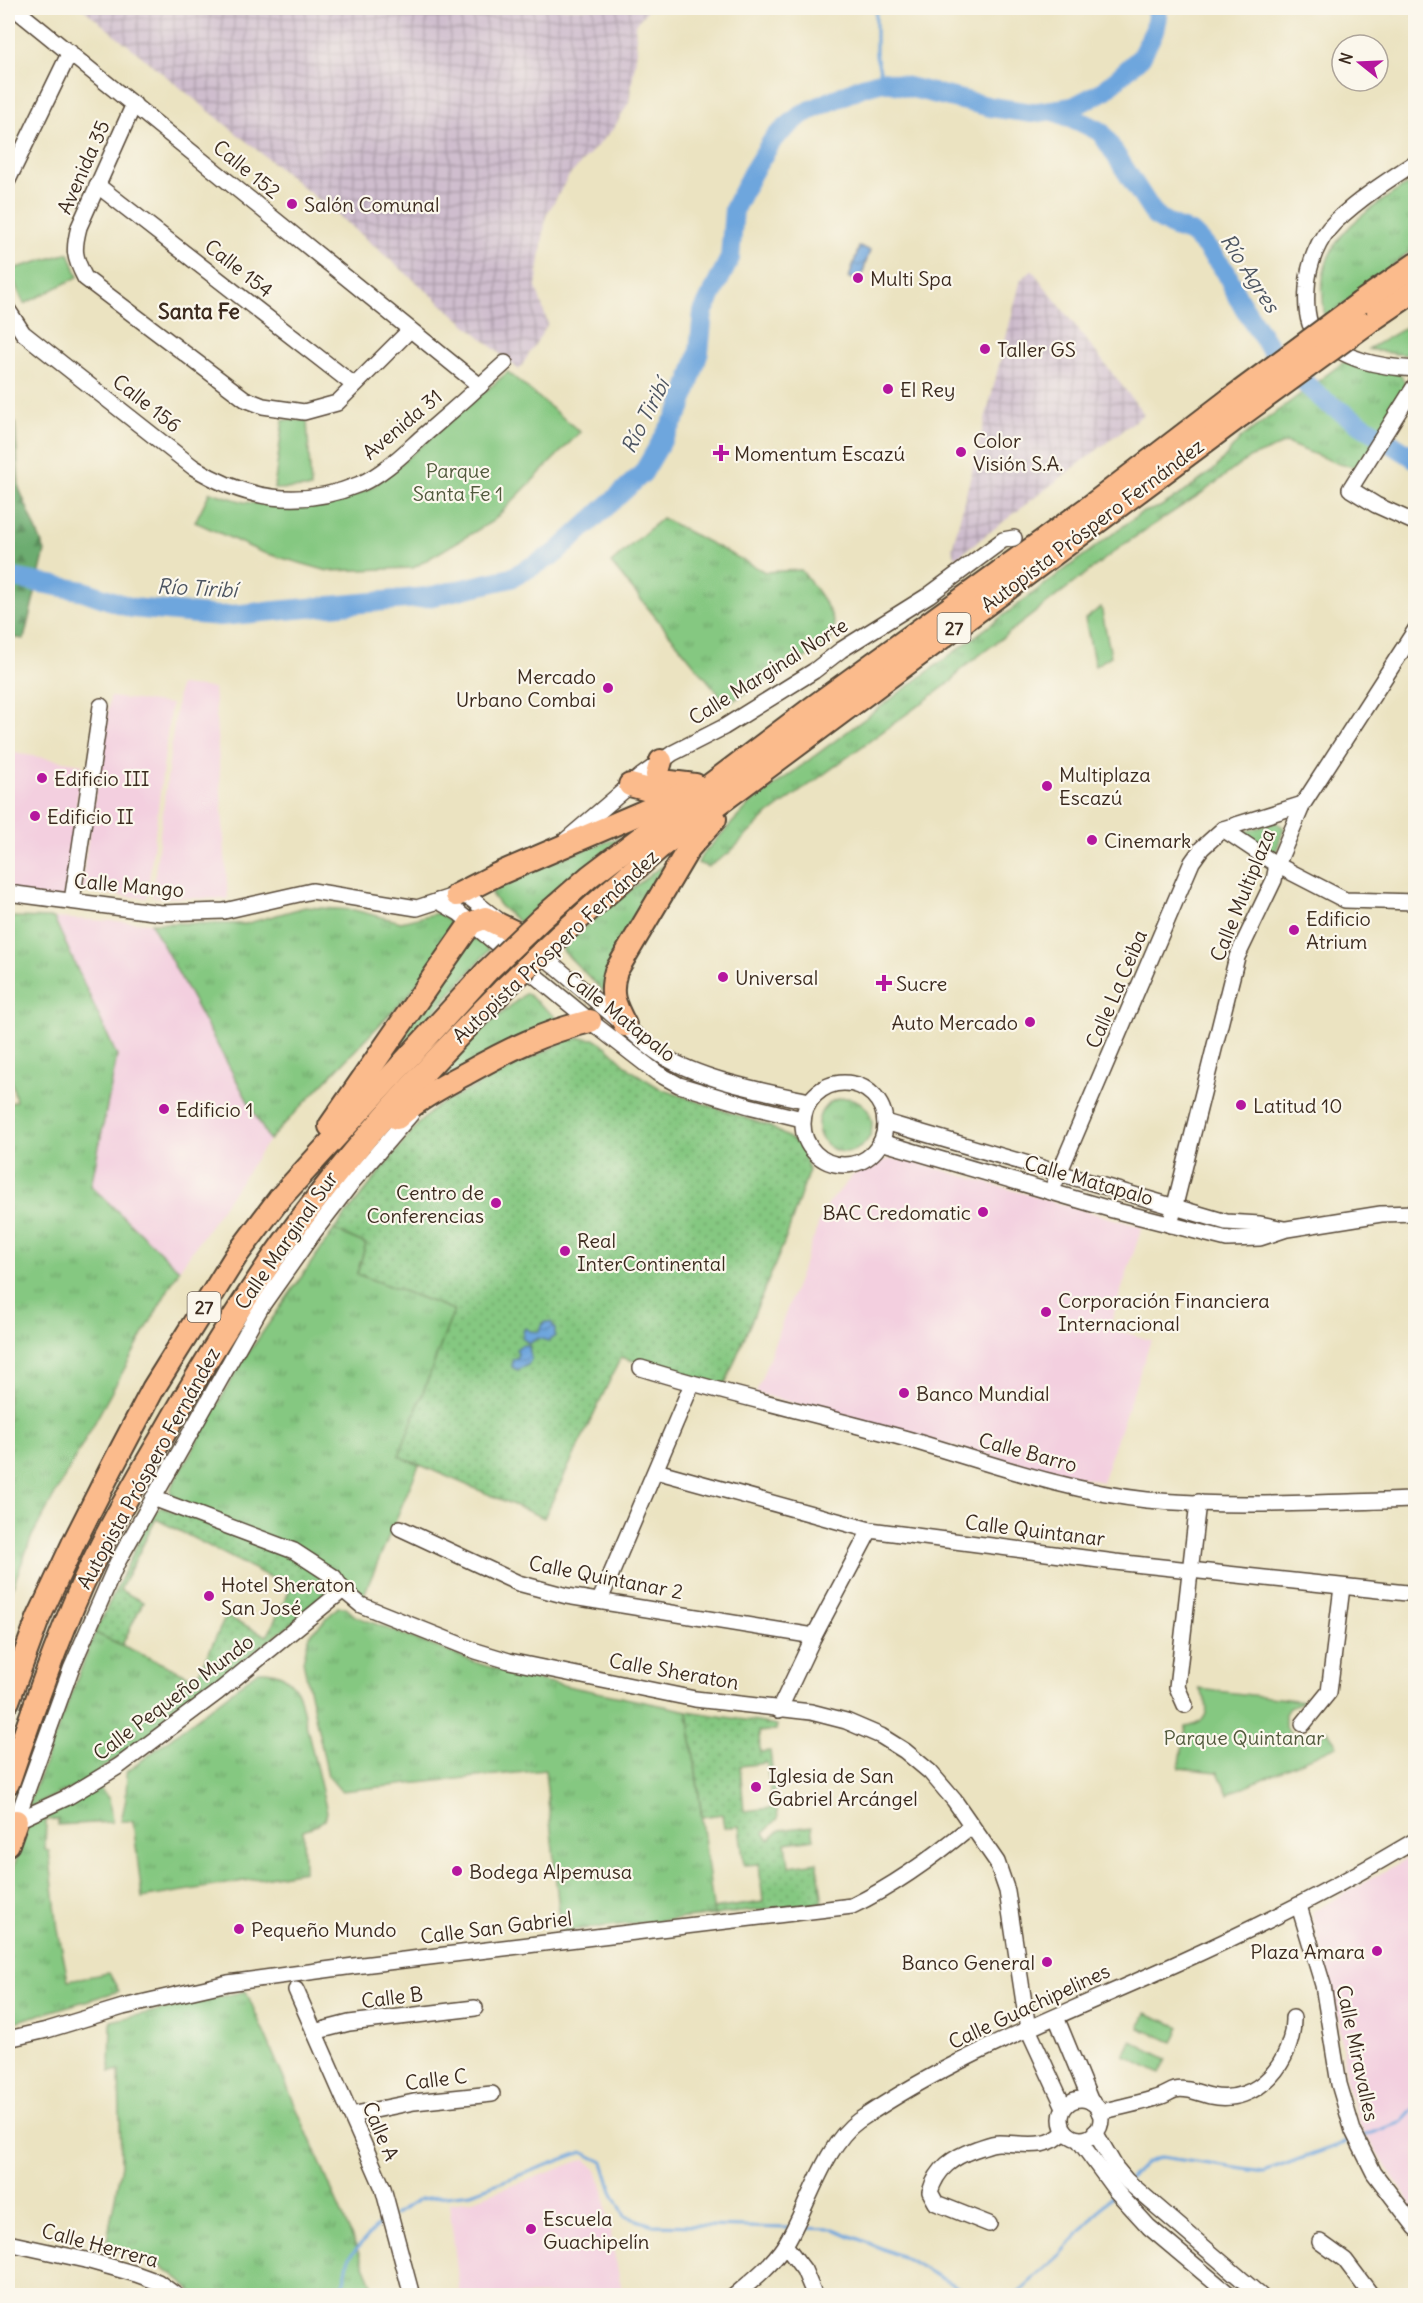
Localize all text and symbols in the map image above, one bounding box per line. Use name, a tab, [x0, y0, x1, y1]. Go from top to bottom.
north arrow	[1330, 33, 1390, 93]
text: N	[1335, 50, 1357, 67]
street label: Avenida 35	[51, 116, 115, 218]
street label: Calle 152	[208, 134, 286, 204]
place label: Salón Comunal	[304, 192, 439, 217]
marker: Salón Comunal	[285, 197, 299, 211]
water label: Río Agres	[1214, 228, 1286, 319]
street label: Calle 154	[200, 234, 278, 302]
place label: Multi Spa	[870, 266, 952, 291]
marker: Multi Spa	[851, 271, 865, 285]
district label: Santa Fe	[158, 298, 240, 325]
place label: Taller GS	[997, 337, 1076, 362]
marker: Taller GS	[978, 342, 992, 356]
street label: Calle 156	[108, 369, 186, 437]
water label: Río Tiribí	[615, 371, 677, 458]
place label: El Rey	[900, 377, 955, 402]
marker: El Rey	[881, 382, 895, 396]
street label: Avenida 31	[357, 383, 447, 465]
place label: Color Visión S.A.	[973, 428, 1063, 476]
street label: Autopista Próspero Fernández	[976, 433, 1208, 617]
place label: Momentum Escazú	[734, 441, 905, 466]
marker: Momentum Escazú	[712, 444, 730, 462]
marker: Color Visión S.A.	[954, 445, 968, 459]
park label: Parque Santa Fe 1	[413, 458, 503, 506]
water label: Río Tiribí	[156, 572, 241, 604]
street label: Calle Marginal Norte	[684, 612, 852, 730]
road number: 27	[938, 613, 970, 643]
place label: Mercado Urbano Combai	[456, 664, 596, 712]
marker: Mercado Urbano Combai	[601, 681, 615, 695]
place label: Multiplaza Escazú	[1059, 762, 1151, 810]
place label: Edificio III	[54, 766, 150, 791]
marker: Edificio III	[35, 771, 49, 785]
marker: Multiplaza Escazú	[1040, 779, 1054, 793]
place label: Edificio II	[47, 804, 134, 829]
marker: Edificio II	[28, 809, 42, 823]
street label: Calle Multiplaza	[1204, 825, 1280, 965]
place label: Cinemark	[1104, 828, 1191, 853]
marker: Cinemark	[1085, 833, 1099, 847]
street label: Autopista Próspero Fernández	[447, 844, 663, 1048]
street label: Calle Mango	[73, 868, 185, 902]
place label: Edificio Atrium	[1306, 906, 1371, 954]
marker: Edificio Atrium	[1287, 923, 1301, 937]
street label: Calle La Ceiba	[1080, 926, 1152, 1052]
street label: Calle Matapalo	[561, 965, 681, 1067]
place label: Universal	[735, 965, 818, 990]
marker: Universal	[716, 970, 730, 984]
place label: Sucre	[896, 971, 947, 996]
marker: Sucre	[877, 976, 891, 990]
place label: Auto Mercado	[892, 1010, 1018, 1035]
marker: Auto Mercado	[1023, 1015, 1037, 1029]
place label: Latitud 10	[1253, 1093, 1342, 1118]
place label: Edificio 1	[176, 1097, 253, 1122]
marker: Latitud 10	[1234, 1098, 1248, 1112]
marker: Edificio 1	[157, 1102, 171, 1116]
street label: Calle Matapalo	[1022, 1150, 1156, 1210]
street label: Calle Marginal Sur	[229, 1166, 343, 1314]
place label: Centro de Conferencias	[366, 1180, 484, 1228]
marker: Centro de Conferencias	[489, 1196, 503, 1210]
place label: BAC Credomatic	[822, 1200, 971, 1225]
marker: BAC Credomatic	[976, 1205, 990, 1219]
place label: Real InterContinental	[577, 1228, 726, 1276]
marker: Real InterContinental	[558, 1244, 572, 1258]
place label: Corporación Financiera Internacional	[1058, 1288, 1270, 1336]
road number: 27	[188, 1292, 220, 1322]
marker: Corporación Financiera Internacional	[1039, 1305, 1053, 1319]
street label: Autopista Próspero Fernández	[71, 1343, 225, 1593]
place label: Banco Mundial	[916, 1381, 1050, 1406]
marker: Banco Mundial	[897, 1386, 911, 1400]
street label: Calle Barro	[976, 1427, 1080, 1477]
street label: Calle Quintanar	[964, 1509, 1106, 1551]
street label: Calle Quintanar 2	[527, 1550, 685, 1604]
place label: Hotel Sheraton San José	[221, 1572, 355, 1620]
marker: Hotel Sheraton San José	[202, 1589, 216, 1603]
street label: Calle Pequeño Mundo	[88, 1629, 258, 1765]
street label: Calle Sheraton	[607, 1647, 741, 1695]
park label: Parque Quintanar	[1163, 1725, 1325, 1750]
place label: Iglesia de San Gabriel Arcángel	[768, 1763, 918, 1811]
marker: Iglesia de San Gabriel Arcángel	[749, 1780, 763, 1794]
place label: Bodega Alpemusa	[469, 1859, 632, 1884]
marker: Bodega Alpemusa	[450, 1864, 464, 1878]
street label: Calle San Gabriel	[419, 1905, 573, 1949]
place label: Pequeño Mundo	[251, 1917, 396, 1942]
marker: Pequeño Mundo	[232, 1922, 246, 1936]
place label: Plaza Amara	[1250, 1939, 1365, 1964]
marker: Plaza Amara	[1370, 1944, 1384, 1958]
place label: Banco General	[901, 1950, 1035, 1975]
marker: Banco General	[1040, 1955, 1054, 1969]
street label: Calle Guachipelines	[944, 1958, 1114, 2054]
street label: Calle B	[360, 1981, 424, 2013]
street label: Calle Miravalles	[1331, 1983, 1385, 2123]
street label: Calle C	[404, 2063, 468, 2095]
street label: Calle A	[357, 2098, 405, 2164]
place label: Escuela Guachipelín	[543, 2206, 649, 2254]
street label: Calle Herrera	[39, 2217, 161, 2273]
marker: Escuela Guachipelín	[524, 2222, 538, 2236]

